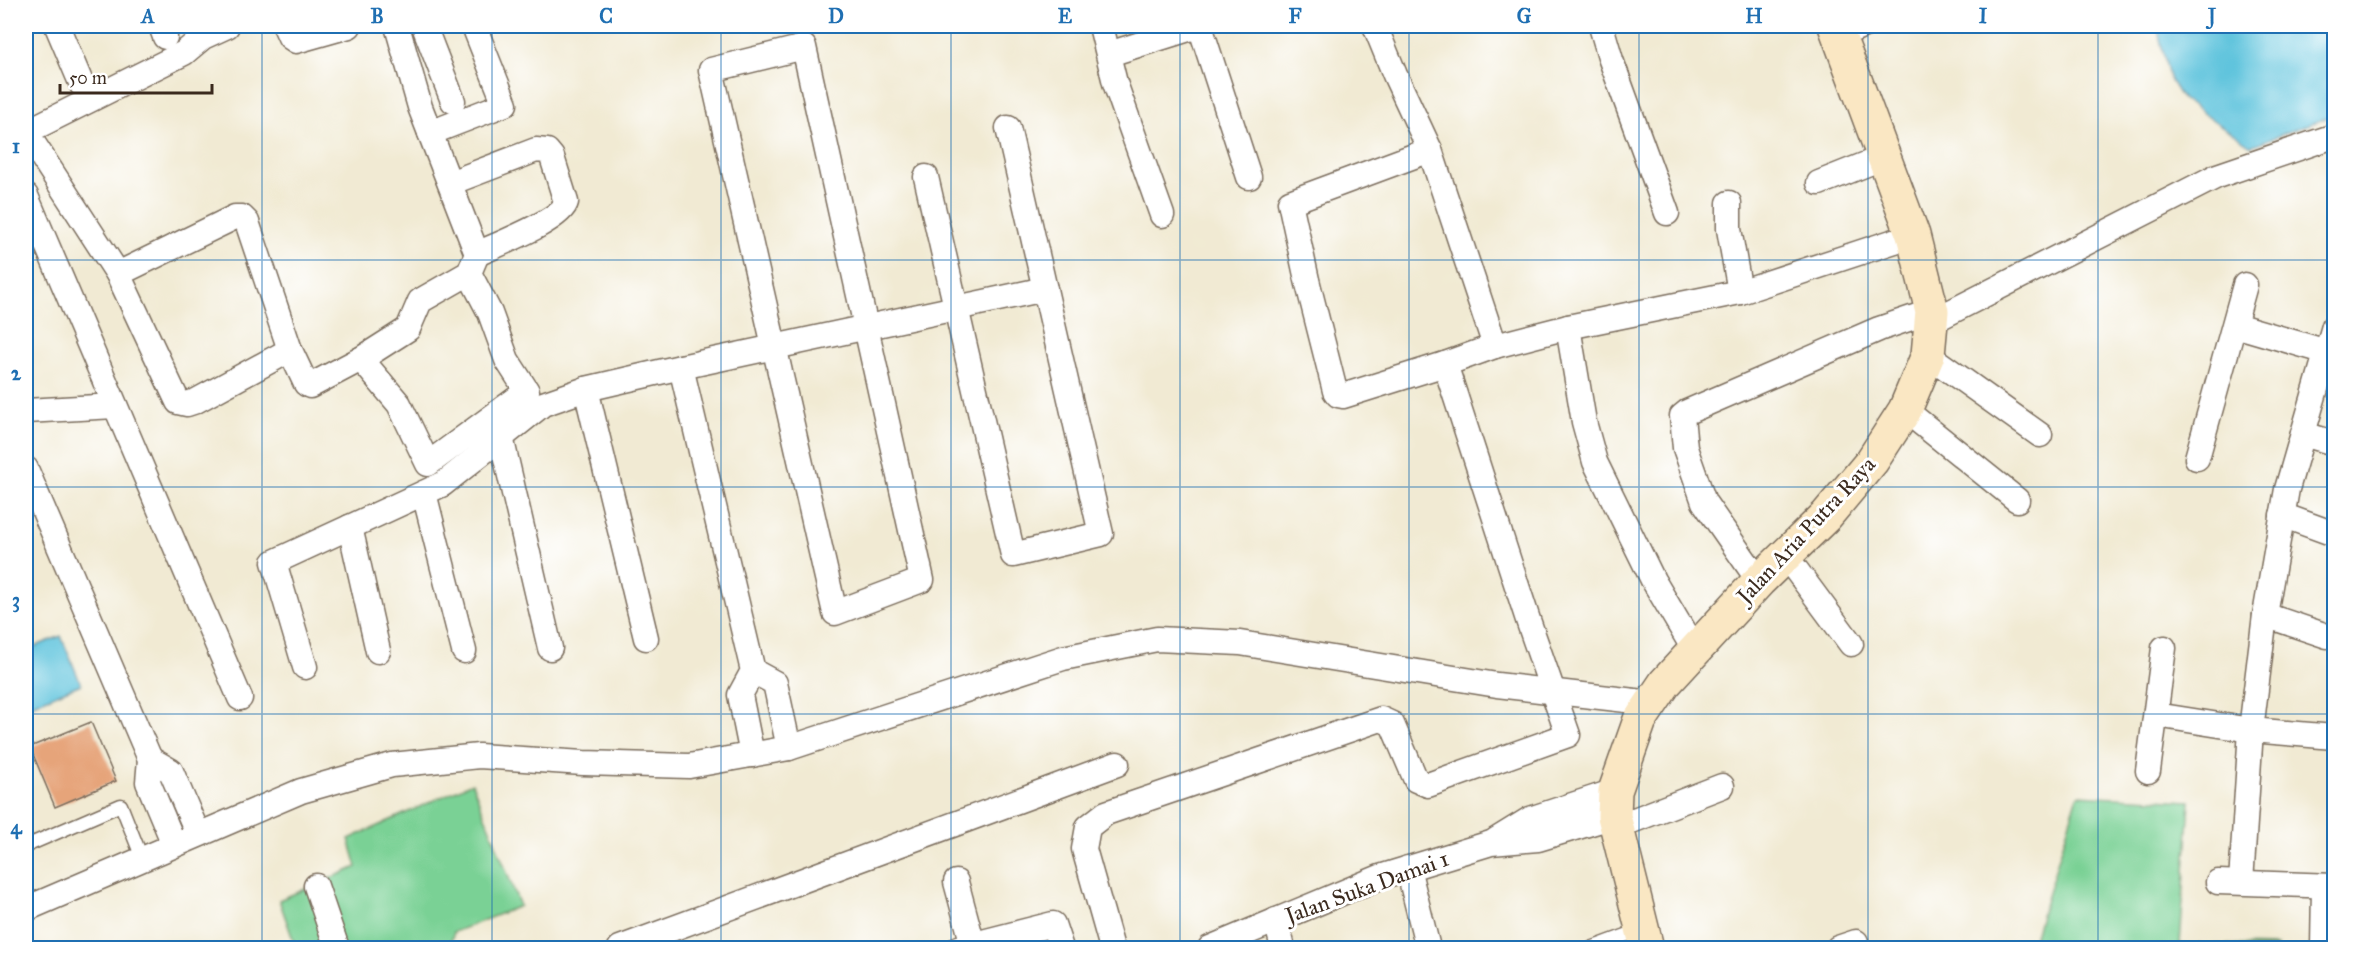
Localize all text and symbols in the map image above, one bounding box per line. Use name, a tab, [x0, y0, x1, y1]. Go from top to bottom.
text: A	[139, 4, 155, 28]
text: B	[370, 4, 384, 28]
text: C	[599, 4, 613, 28]
text: D	[828, 4, 844, 28]
text: E	[1058, 4, 1073, 28]
text: F	[1288, 4, 1302, 28]
text: G	[1517, 4, 1532, 28]
text: H	[1745, 4, 1763, 28]
text: I	[1979, 4, 1988, 28]
text: J	[2205, 4, 2217, 30]
scale bar	[60, 57, 212, 95]
text: 50 m	[69, 67, 107, 89]
text: 1	[12, 134, 20, 158]
text: 2	[11, 361, 22, 385]
street label: Jalan Aria Putra Raya	[1730, 450, 1882, 611]
text: 3	[12, 588, 20, 613]
text: 4	[10, 815, 22, 840]
street label: Jalan Suka Damai 1	[1280, 845, 1452, 930]

